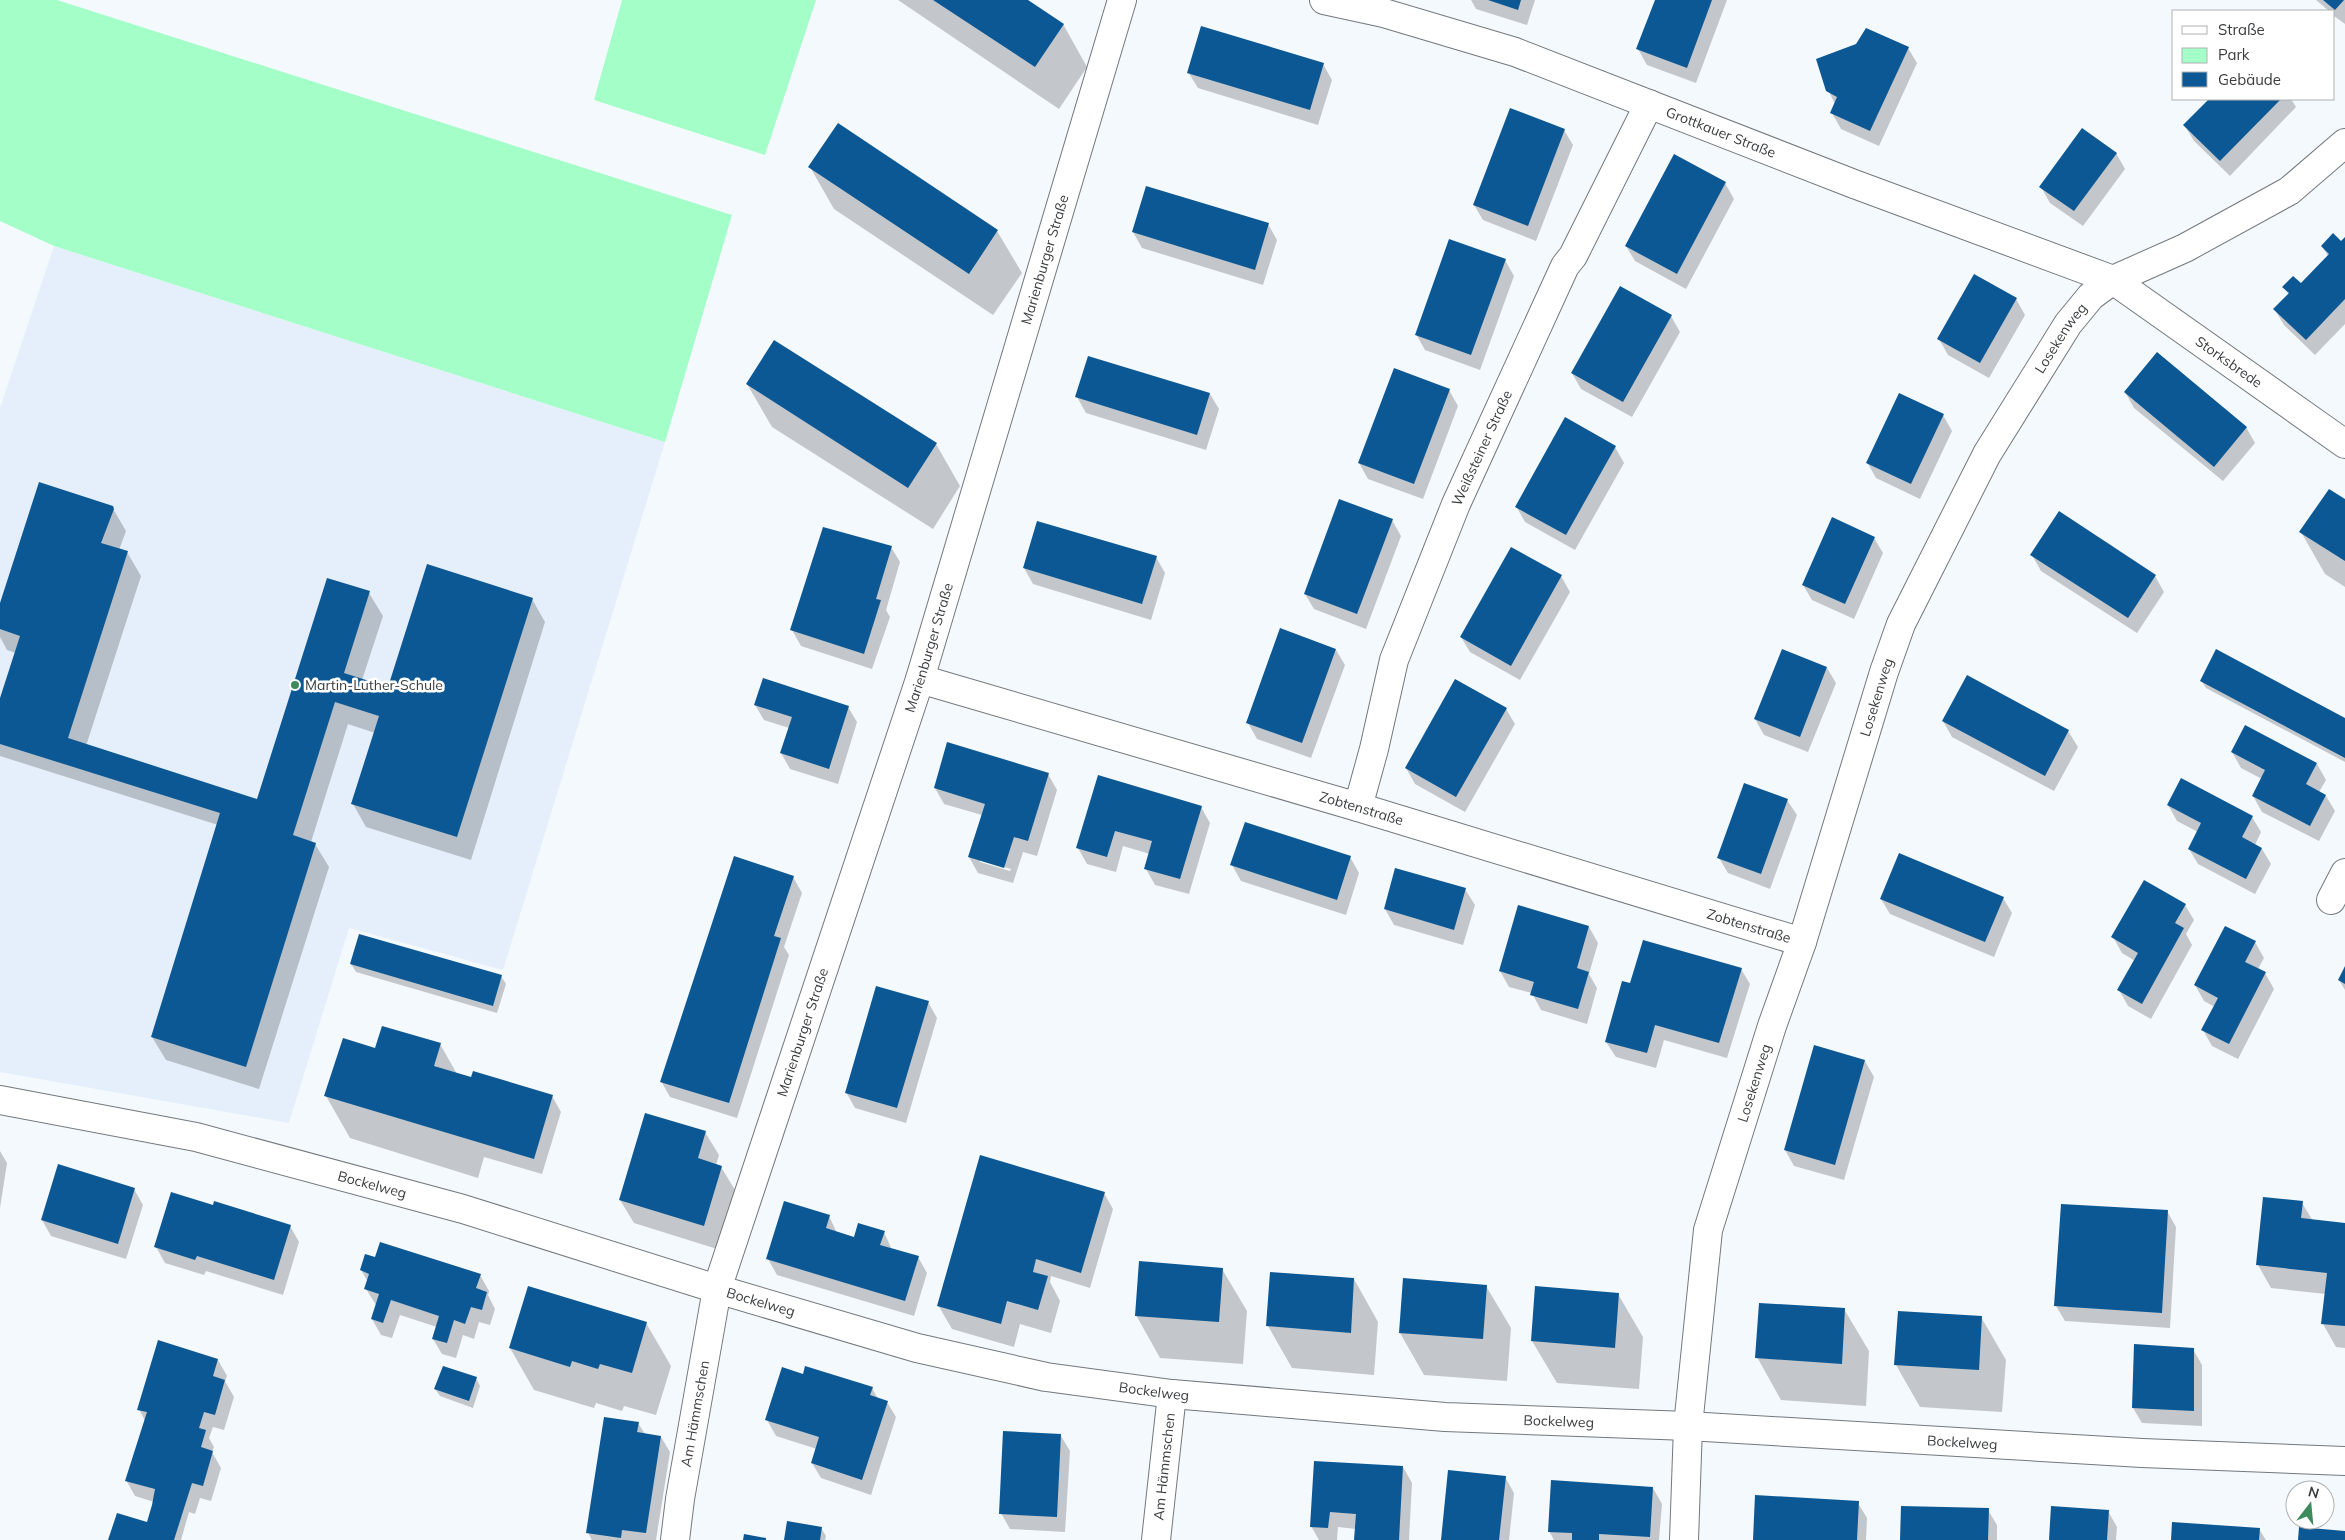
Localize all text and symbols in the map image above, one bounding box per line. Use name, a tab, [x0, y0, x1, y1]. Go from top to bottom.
legend	[2172, 10, 2335, 100]
text: Straße	[2218, 20, 2265, 39]
text: Park	[2218, 45, 2250, 64]
text: Gebäude	[2218, 70, 2281, 89]
street label: Grottkauer Straße	[1663, 103, 1778, 162]
street label: Marienburger Straße	[1017, 193, 1073, 327]
street label: Losekenweg	[2031, 299, 2091, 377]
street label: Storksbrede	[2192, 332, 2266, 392]
street label: Weißsteiner Straße	[1447, 387, 1516, 509]
street label: Marienburger Straße	[901, 581, 957, 715]
street label: Losekenweg	[1856, 656, 1897, 739]
place label: Martin-Luther-Schule	[305, 676, 443, 694]
marker: Martin-Luther-Schule	[289, 679, 301, 691]
street label: Zobtenstraße	[1317, 787, 1406, 829]
street label: Zobtenstraße	[1705, 905, 1793, 947]
street label: Marienburger Straße	[773, 966, 832, 1099]
street label: Losekenweg	[1733, 1042, 1775, 1125]
street label: Bockelweg	[336, 1167, 409, 1202]
street label: Bockelweg	[724, 1283, 797, 1321]
street label: Am Hämmschen	[677, 1359, 713, 1468]
street label: Bockelweg	[1118, 1378, 1190, 1404]
street label: Bockelweg	[1523, 1411, 1594, 1432]
street label: Am Hämmschen	[1149, 1412, 1179, 1521]
street label: Bockelweg	[1926, 1431, 1998, 1453]
north arrow	[2285, 1480, 2335, 1530]
text: N	[2306, 1482, 2321, 1503]

